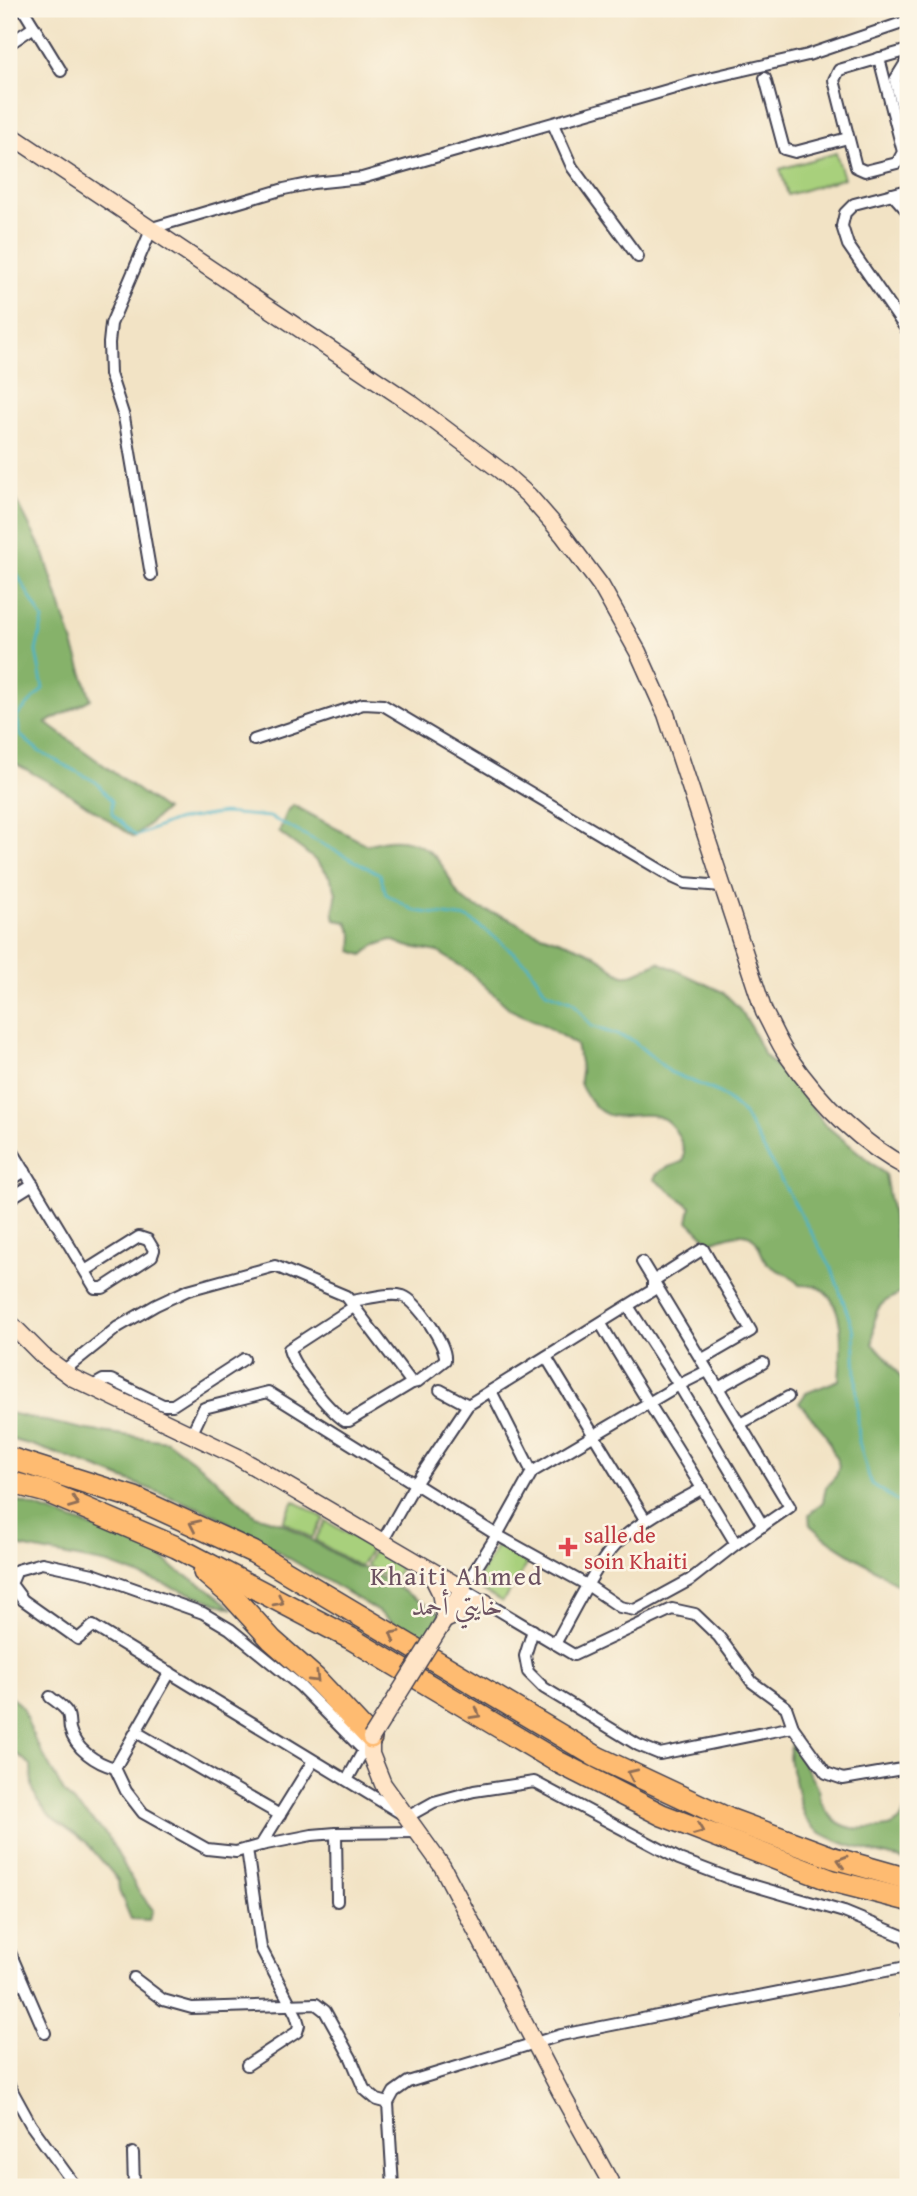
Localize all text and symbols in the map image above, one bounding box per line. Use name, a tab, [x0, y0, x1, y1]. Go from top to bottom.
one-way arrow	[67, 1494, 79, 1508]
place label: salle de soin Khaiti	[584, 1518, 688, 1577]
one-way arrow	[189, 1520, 202, 1534]
marker: salle de soin Khaiti	[558, 1537, 578, 1557]
district label: Khaiti Ahmed خايتي أحمد	[370, 1556, 544, 1629]
one-way arrow	[271, 1593, 284, 1606]
one-way arrow	[388, 1630, 401, 1643]
one-way arrow	[306, 1669, 319, 1682]
one-way arrow	[469, 1706, 481, 1719]
one-way arrow	[627, 1768, 639, 1782]
one-way arrow	[693, 1822, 705, 1836]
one-way arrow	[837, 1854, 849, 1869]

